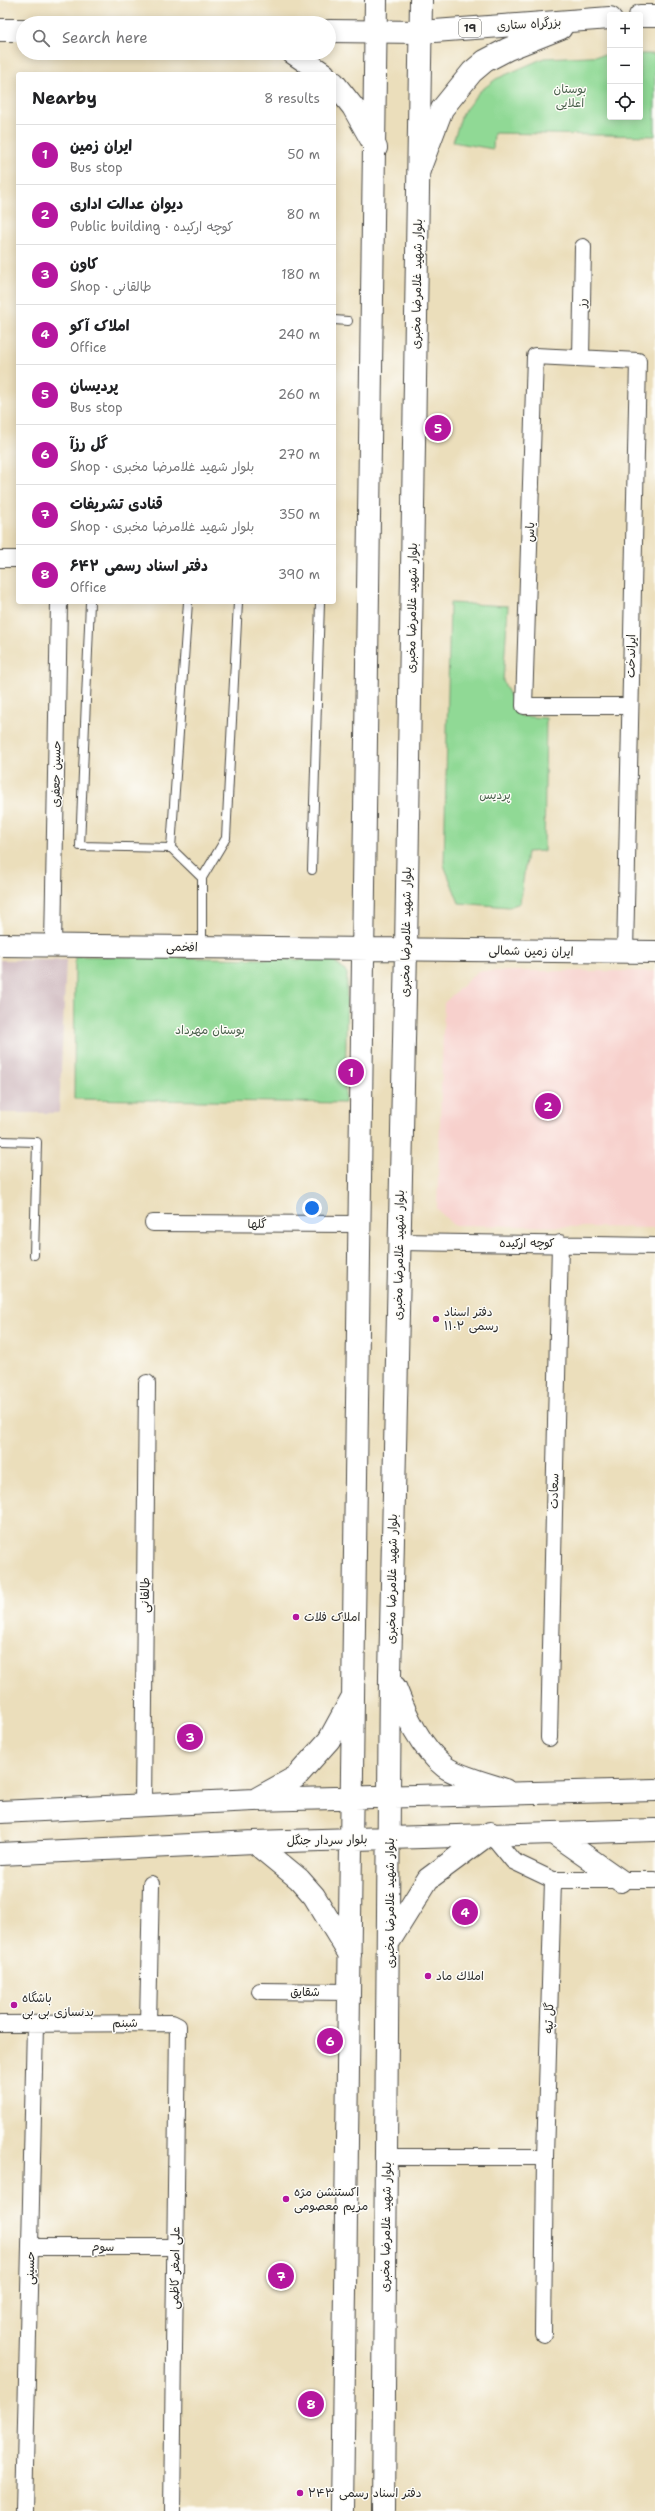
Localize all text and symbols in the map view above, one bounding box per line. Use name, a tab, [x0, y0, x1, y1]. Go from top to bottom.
map controls	[607, 12, 643, 120]
button: +	[607, 12, 643, 48]
street label: بزرگراه ستاری	[496, 14, 562, 34]
search box	[16, 16, 336, 60]
road number: 19	[459, 19, 481, 37]
icon: search	[30, 27, 52, 49]
text: Search here	[62, 28, 148, 48]
button: −	[607, 48, 643, 84]
park label: بوستان اعلایی	[554, 81, 586, 111]
button: locate	[607, 84, 643, 120]
text: Nearby	[32, 87, 97, 109]
text: 8 results	[264, 90, 320, 107]
text: ایران زمین	[70, 136, 132, 156]
text: 1	[42, 146, 48, 163]
text: 50 m	[287, 146, 320, 163]
text: Bus stop	[70, 159, 122, 176]
text: دیوان عدالت اداری	[70, 194, 183, 214]
text: 2	[40, 206, 50, 223]
text: 80 m	[286, 206, 320, 223]
text: Public building · کوچه ارکیده	[70, 218, 233, 235]
street label: بلوار شهید غلامرضا مخبری	[408, 219, 426, 349]
text: کاون	[70, 254, 98, 274]
text: 3	[40, 266, 50, 283]
text: 180 m	[281, 266, 320, 283]
text: Shop · طالقانی	[70, 278, 151, 295]
street label: رز	[574, 298, 590, 309]
text: املاک آکو	[70, 316, 130, 336]
text: 4	[40, 326, 50, 343]
text: 240 m	[278, 326, 320, 343]
text: Office	[70, 339, 107, 356]
text: پردیسان	[70, 376, 118, 396]
text: 5	[41, 386, 49, 403]
text: 260 m	[278, 386, 320, 403]
text: Bus stop	[70, 399, 122, 416]
pin: 5	[425, 413, 451, 443]
text: گل رزآ	[70, 434, 108, 454]
text: 6	[40, 446, 50, 463]
text: 270 m	[278, 446, 320, 463]
text: Shop · بلوار شهید غلامرضا مخبری	[70, 458, 254, 475]
text: قنادی تشریفات	[70, 494, 163, 514]
text: 7	[40, 506, 50, 523]
text: 350 m	[279, 506, 320, 523]
text: Shop · بلوار شهید غلامرضا مخبری	[70, 518, 254, 535]
street label: یاس	[522, 522, 538, 542]
street label: بلوار شهید غلامرضا مخبری	[403, 543, 421, 673]
text: دفتر اسناد رسمی ۶۴۲	[70, 556, 208, 576]
text: 8	[40, 566, 50, 583]
text: 390 m	[278, 566, 320, 583]
text: Office	[70, 579, 107, 596]
street label: ایراندخت	[623, 634, 639, 678]
street label: حسین جعفری	[47, 740, 65, 808]
park label: پردیس	[479, 787, 511, 803]
street label: بلوار شهید غلامرضا مخبری	[397, 867, 415, 997]
street label: افخمی	[166, 939, 198, 955]
street label: ایران زمین شمالی	[488, 942, 574, 960]
park label: بوستان مهرداد	[175, 1022, 245, 1038]
pin: 1	[338, 1057, 364, 1087]
pin: 2	[535, 1091, 561, 1121]
street label: بلوار شهید غلامرضا مخبری	[390, 1190, 408, 1320]
your location	[302, 1198, 322, 1218]
street label: گلها	[247, 1216, 267, 1232]
street label: کوچه ارکیده	[499, 1235, 555, 1251]
place label: دفتر اسناد رسمی ۱۱۰۲	[444, 1304, 499, 1334]
marker: دفتر اسناد رسمی ۱۱۰۲	[431, 1314, 441, 1324]
street label: سعادت	[546, 1473, 562, 1509]
street label: بلوار شهید غلامرضا مخبری	[383, 1514, 401, 1644]
street label: طالقانی	[137, 1577, 153, 1613]
place label: املاک فلات	[304, 1609, 360, 1625]
marker: املاک فلات	[291, 1612, 301, 1622]
pin: 3	[177, 1722, 203, 1752]
street label: بلوار سردار جنگل	[286, 1831, 368, 1849]
street label: بلوار شهید غلامرضا مخبری	[382, 1838, 398, 1968]
pin: 4	[452, 1897, 478, 1927]
place label: املاك ماد	[436, 1968, 484, 1984]
marker: املاك ماد	[423, 1971, 433, 1981]
street label: شقایق	[290, 1984, 320, 2000]
place label: باشگاه بدنسازی بی بی	[22, 1990, 94, 2020]
marker: باشگاه بدنسازی بی بی	[9, 2000, 19, 2010]
street label: گل تپه	[540, 2002, 558, 2034]
street label: شبنم	[112, 2015, 138, 2032]
pin: 6	[317, 2026, 343, 2056]
street label: بلوار شهید غلامرضا مخبری	[377, 2162, 395, 2292]
place label: اکستنشن مژه مریم معصومی	[294, 2184, 368, 2215]
marker: اکستنشن مژه مریم معصومی	[281, 2194, 291, 2204]
street label: علی اصغر کاظمی	[166, 2226, 184, 2310]
street label: سوم	[92, 2239, 114, 2256]
street label: حسینی	[22, 2251, 38, 2285]
pin: 7	[268, 2261, 294, 2291]
pin: 8	[298, 2389, 324, 2419]
place label: دفتر اسناد رسمی ۲۴۳	[308, 2485, 422, 2501]
marker: دفتر اسناد رسمی ۲۴۳	[295, 2488, 305, 2498]

